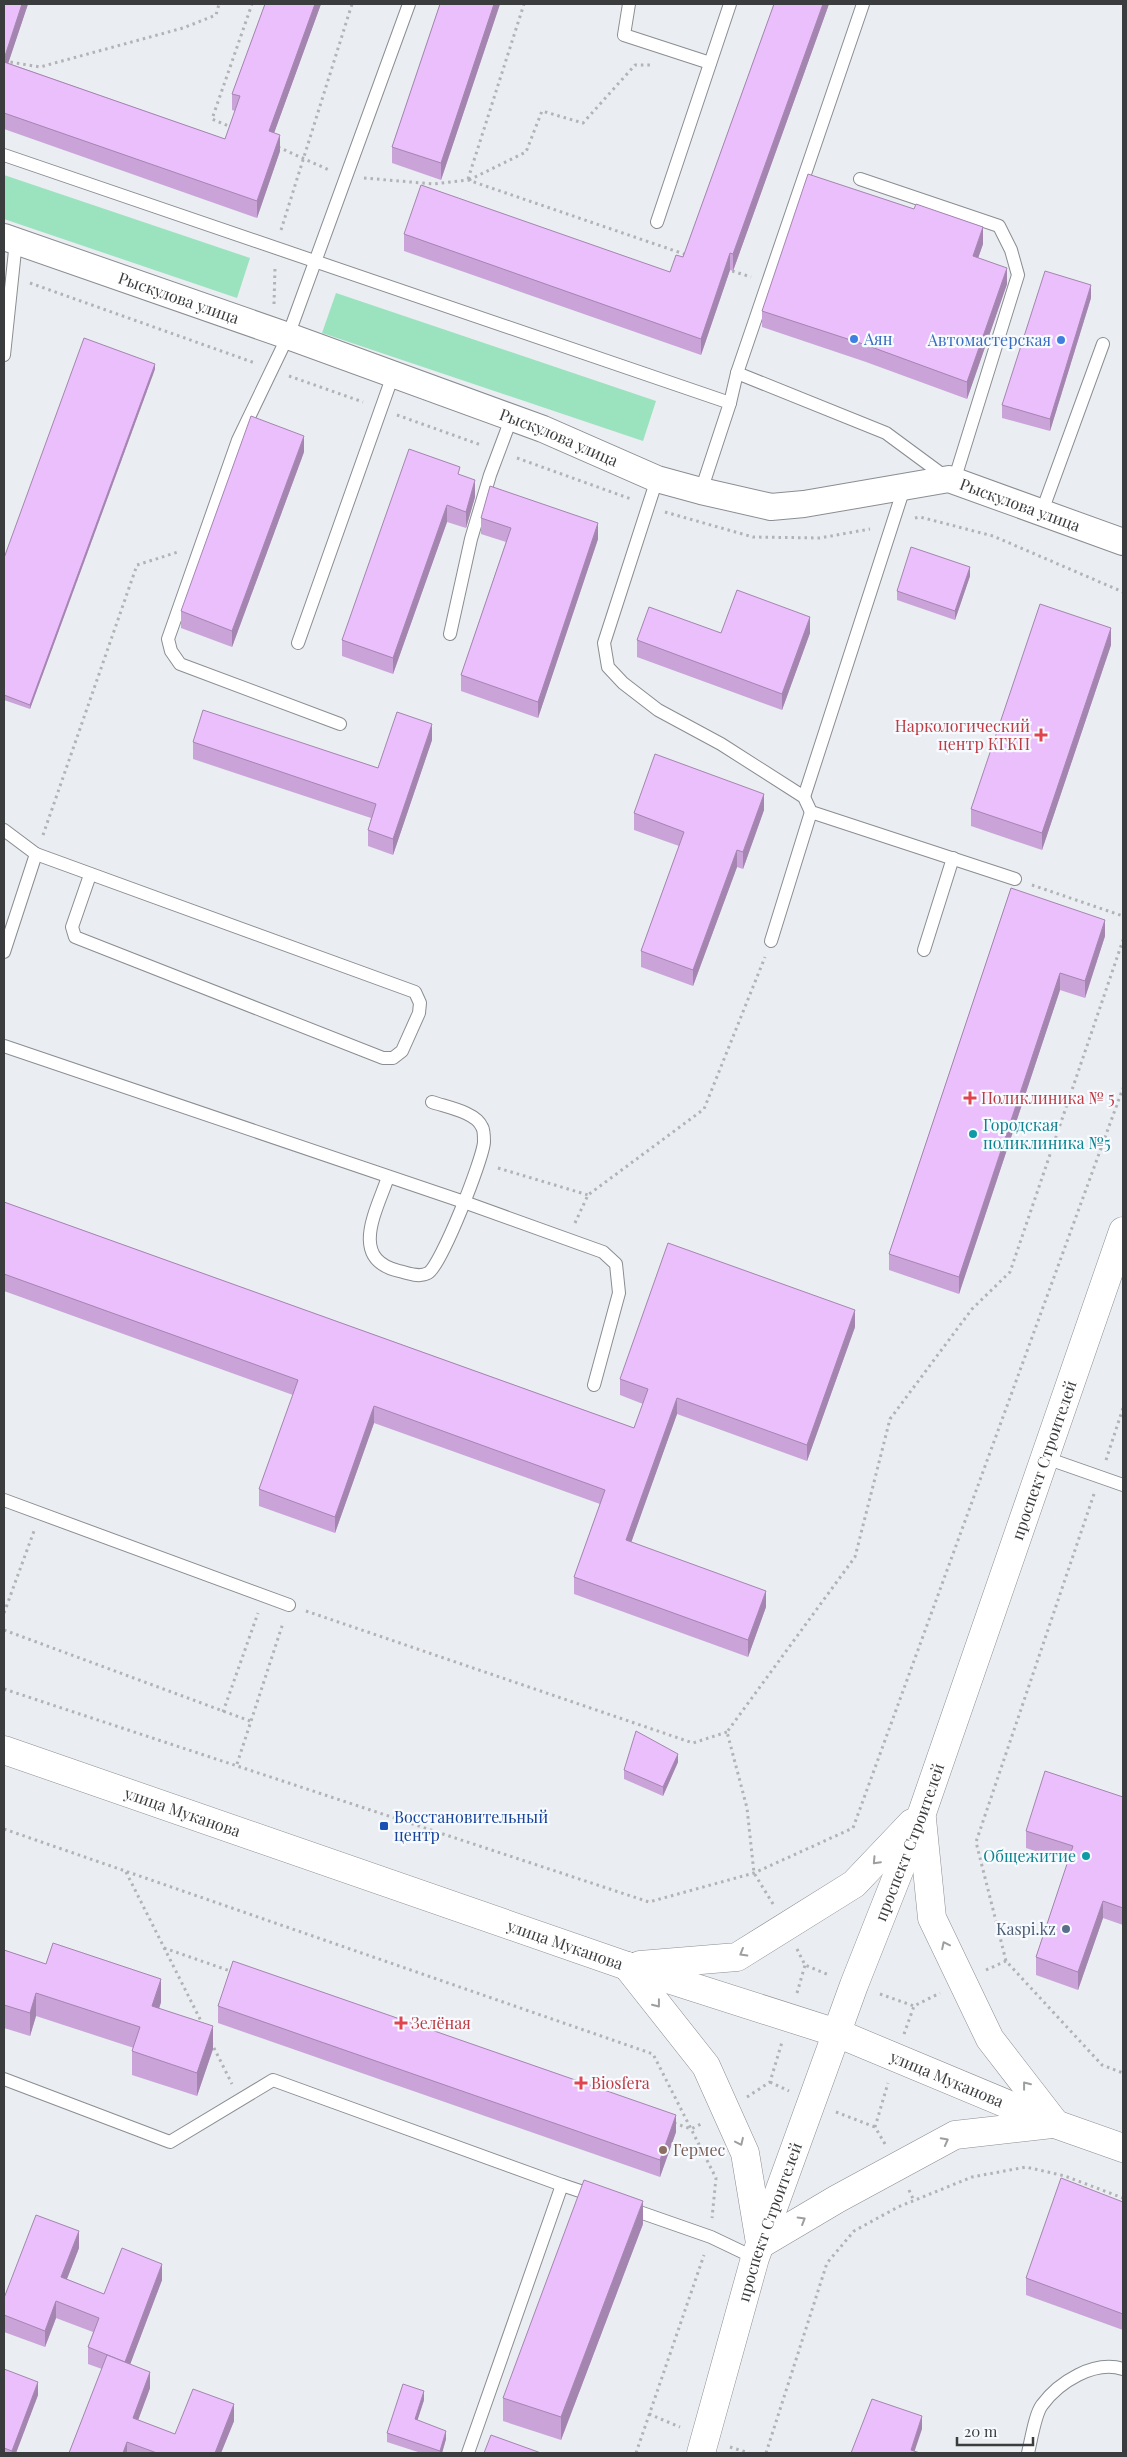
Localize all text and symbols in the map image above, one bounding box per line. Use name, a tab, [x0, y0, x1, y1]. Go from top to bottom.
street label: Рыскулова улица	[116, 267, 242, 328]
place label: Аян	[863, 328, 893, 349]
place label: Автомастерская	[927, 329, 1051, 350]
marker: Аян	[848, 333, 860, 345]
marker: Автомастерская	[1055, 334, 1067, 346]
street label: Рыскулова улица	[497, 403, 622, 471]
street label: Рыскулова улица	[957, 473, 1083, 536]
place label: Наркологический центр КГКП	[895, 715, 1030, 754]
marker: Наркологический центр КГКП	[1034, 728, 1048, 742]
place label: Поликлиника № 5	[981, 1087, 1115, 1108]
marker: Поликлиника № 5	[963, 1091, 977, 1105]
place label: Городская поликлиника №5	[983, 1114, 1111, 1153]
marker: Городская поликлиника №5	[967, 1128, 979, 1140]
street label: проспект Строителей	[1006, 1377, 1081, 1542]
street label: проспект Строителей	[869, 1760, 948, 1924]
street label: улица Муканова	[121, 1781, 244, 1841]
place label: Восстановительный центр	[394, 1806, 548, 1845]
marker: Восстановительный центр	[378, 1820, 390, 1832]
place label: Общежитие	[983, 1845, 1076, 1866]
marker: Общежитие	[1080, 1850, 1092, 1862]
one-way arrow	[873, 1855, 882, 1864]
street label: улица Муканова	[504, 1914, 626, 1974]
place label: Kaspi.kz	[996, 1918, 1056, 1939]
marker: Kaspi.kz	[1060, 1923, 1072, 1935]
one-way arrow	[941, 1941, 951, 1950]
one-way arrow	[740, 1947, 749, 1957]
one-way arrow	[651, 1998, 659, 2007]
place label: Зелёная	[411, 2012, 471, 2033]
marker: Зелёная	[395, 2017, 407, 2029]
street label: улица Муканова	[886, 2045, 1007, 2112]
place label: Biosfera	[591, 2072, 650, 2093]
marker: Biosfera	[575, 2077, 587, 2089]
one-way arrow	[1023, 2082, 1031, 2091]
one-way arrow	[734, 2137, 745, 2146]
one-way arrow	[939, 2137, 948, 2147]
place label: Гермес	[673, 2139, 726, 2160]
street label: проспект Строителей	[732, 2139, 806, 2304]
marker: Гермес	[657, 2144, 669, 2156]
one-way arrow	[797, 2216, 806, 2226]
scale bar	[957, 2414, 1033, 2446]
text: 20 m	[964, 2421, 998, 2441]

